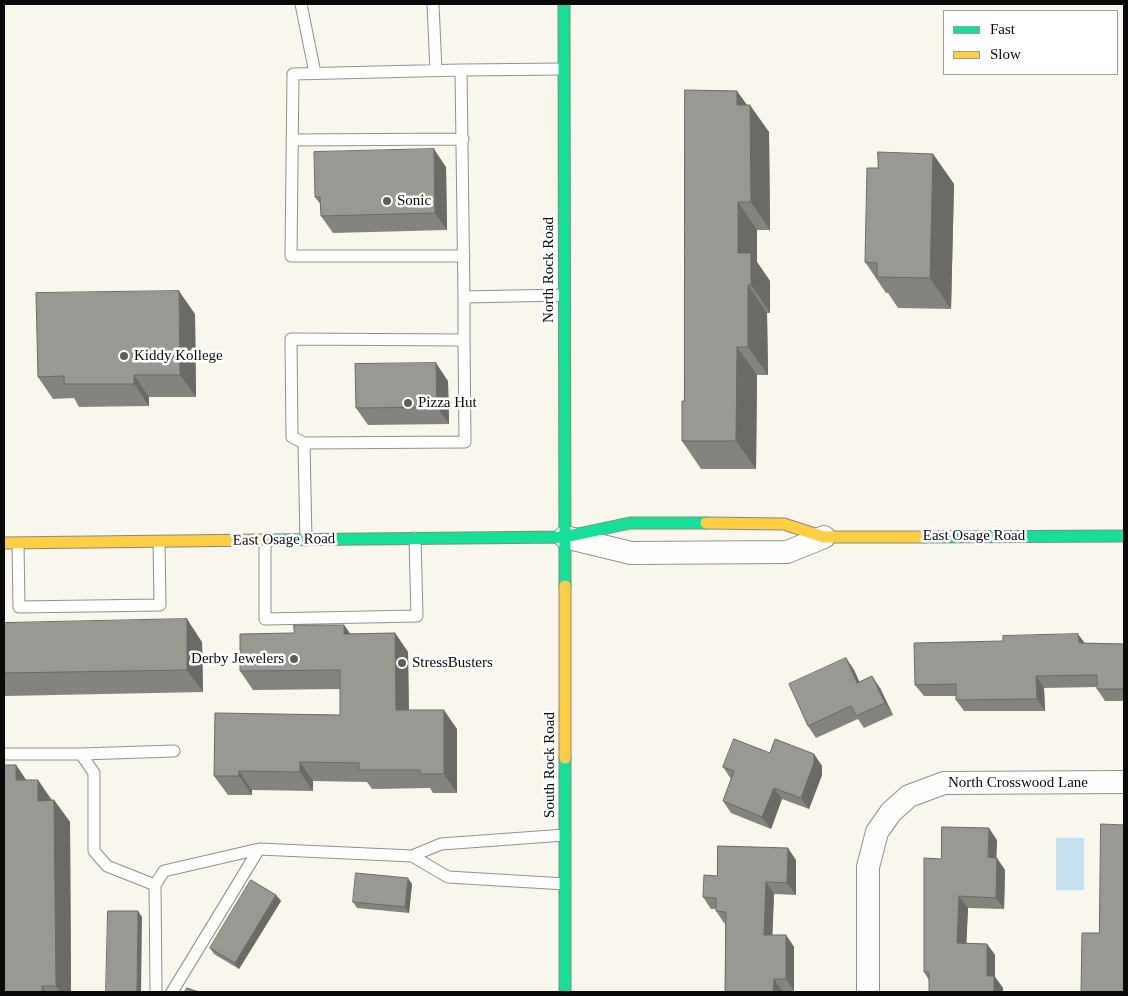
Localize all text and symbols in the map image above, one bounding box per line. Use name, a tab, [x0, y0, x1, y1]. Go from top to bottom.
legend	[943, 10, 1118, 75]
text: Fast	[990, 21, 1015, 37]
text: Slow	[990, 46, 1021, 62]
place label: Sonic	[397, 192, 431, 210]
marker: Sonic	[381, 195, 393, 207]
street label: North Rock Road	[540, 217, 558, 323]
place label: Kiddy Kollege	[134, 347, 223, 365]
marker: Kiddy Kollege	[118, 350, 130, 362]
place label: Pizza Hut	[418, 394, 477, 412]
marker: Pizza Hut	[402, 397, 414, 409]
street label: East Osage Road	[923, 527, 1025, 545]
street label: East Osage Road	[233, 530, 335, 550]
place label: Derby Jewelers	[191, 650, 284, 668]
marker: Derby Jewelers	[288, 653, 300, 665]
place label: StressBusters	[412, 654, 493, 672]
marker: StressBusters	[396, 657, 408, 669]
street label: South Rock Road	[541, 712, 559, 818]
street label: North Crosswood Lane	[948, 774, 1088, 792]

